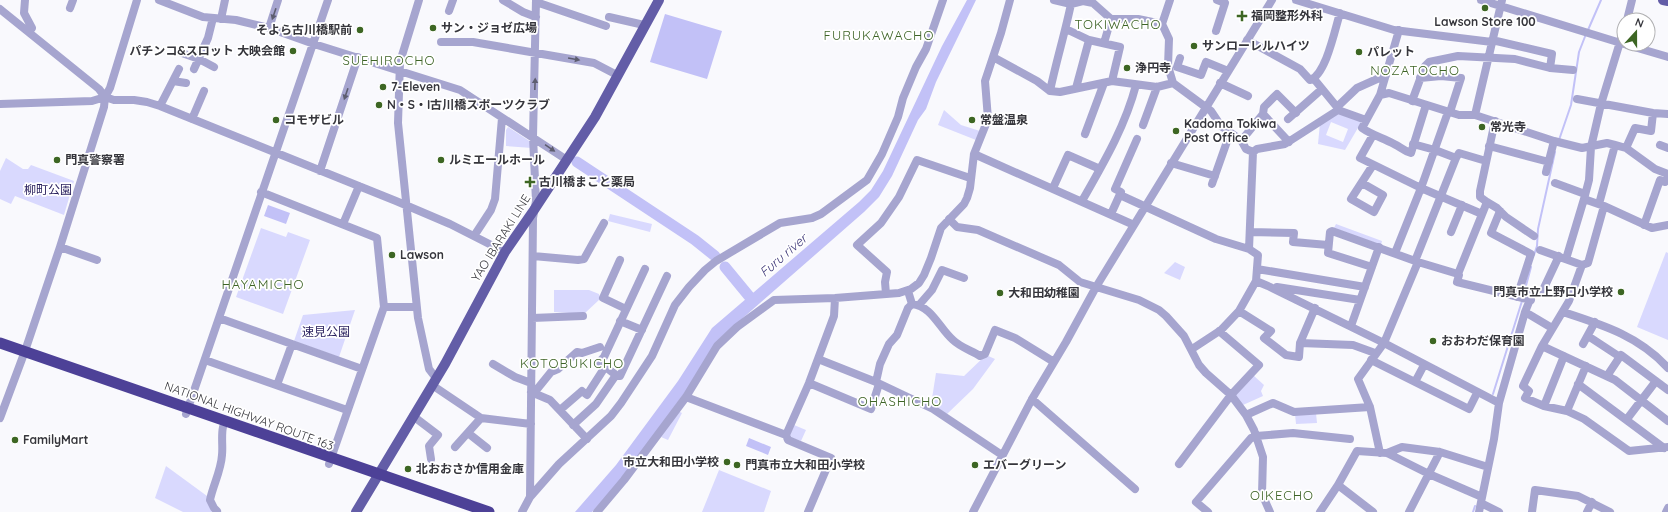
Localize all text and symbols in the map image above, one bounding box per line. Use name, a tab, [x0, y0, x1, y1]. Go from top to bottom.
marker: Lawson Store 100	[1480, 3, 1490, 13]
one-way arrow	[270, 8, 276, 20]
place label: 福岡整形外科	[1251, 8, 1323, 23]
marker: 福岡整形外科	[1236, 10, 1248, 22]
north arrow	[1616, 12, 1656, 52]
place label: Lawson Store 100	[1434, 14, 1536, 29]
text: N	[1633, 15, 1646, 31]
district label: TOKIWACHO	[1074, 16, 1162, 32]
place label: サン・ジョゼ広場	[441, 20, 537, 35]
place label: そよら古川橋駅前	[256, 22, 352, 37]
marker: サン・ジョゼ広場	[428, 23, 438, 33]
marker: そよら古川橋駅前	[355, 25, 365, 35]
district label: FURUKAWACHO	[824, 27, 934, 43]
place label: サンローレルハイツ	[1202, 38, 1310, 53]
marker: サンローレルハイツ	[1189, 41, 1199, 51]
place label: パチンコ&スロット 大映会館	[129, 43, 285, 58]
place label: パレット	[1367, 44, 1415, 59]
marker: パチンコ&スロット 大映会館	[288, 46, 298, 56]
marker: パレット	[1354, 47, 1364, 57]
district label: SUEHIROCHO	[343, 52, 435, 68]
one-way arrow	[568, 56, 580, 62]
place label: 浄円寺	[1135, 60, 1171, 75]
district label: NOZATOCHO	[1370, 62, 1460, 78]
marker: 浄円寺	[1122, 63, 1132, 73]
one-way arrow	[531, 78, 538, 90]
place label: 7-Eleven	[391, 79, 440, 94]
marker: 7-Eleven	[378, 82, 388, 92]
one-way arrow	[343, 89, 349, 101]
place label: N・S・I古川橋スポーツクラブ	[387, 97, 550, 112]
marker: N・S・I古川橋スポーツクラブ	[374, 100, 384, 110]
place label: コモザビル	[284, 112, 344, 127]
place label: 常盤温泉	[980, 112, 1028, 127]
marker: コモザビル	[271, 115, 281, 125]
marker: 常盤温泉	[967, 115, 977, 125]
place label: Kadoma Tokiwa Post Office	[1184, 116, 1276, 145]
place label: 常光寺	[1490, 119, 1526, 134]
marker: 常光寺	[1477, 122, 1487, 132]
marker: Kadoma Tokiwa Post Office	[1171, 126, 1181, 136]
one-way arrow	[545, 144, 555, 152]
place label: 門真警察署	[65, 152, 125, 167]
place label: ルミエールホール	[449, 152, 545, 167]
marker: 門真警察署	[52, 155, 62, 165]
marker: ルミエールホール	[436, 155, 446, 165]
place label: 古川橋まこと薬局	[539, 174, 635, 189]
marker: 古川橋まこと薬局	[524, 176, 536, 188]
park label: 柳町公園	[24, 182, 72, 197]
street label: YAO IBARAKI LINE	[468, 191, 534, 284]
water label: Furu river	[756, 229, 811, 280]
place label: Lawson	[400, 247, 444, 262]
marker: Lawson	[387, 250, 397, 260]
district label: HAYAMICHO	[221, 276, 305, 292]
place label: 門真市立上野口小学校	[1493, 284, 1613, 299]
place label: 大和田幼稚園	[1008, 285, 1080, 300]
marker: 門真市立上野口小学校	[1616, 287, 1626, 297]
marker: 大和田幼稚園	[995, 288, 1005, 298]
park label: 速見公園	[302, 324, 350, 339]
place label: おおわだ保育園	[1441, 333, 1525, 348]
marker: おおわだ保育園	[1428, 336, 1438, 346]
district label: KOTOBUKICHO	[520, 355, 624, 371]
street label: NATIONAL HIGHWAY ROUTE 163	[163, 378, 336, 453]
district label: OHASHICHO	[858, 393, 942, 409]
place label: FamilyMart	[23, 432, 89, 447]
marker: FamilyMart	[10, 435, 20, 445]
place label: 市立大和田小学校	[623, 454, 719, 469]
marker: 市立大和田小学校	[722, 457, 732, 467]
place label: 門真市立大和田小学校	[745, 457, 865, 472]
place label: エバーグリーン	[983, 457, 1066, 472]
marker: 門真市立大和田小学校	[732, 460, 742, 470]
marker: エバーグリーン	[970, 460, 980, 470]
place label: 北おおさか信用金庫	[416, 461, 524, 476]
marker: 北おおさか信用金庫	[403, 464, 413, 474]
district label: OIKECHO	[1250, 487, 1314, 503]

